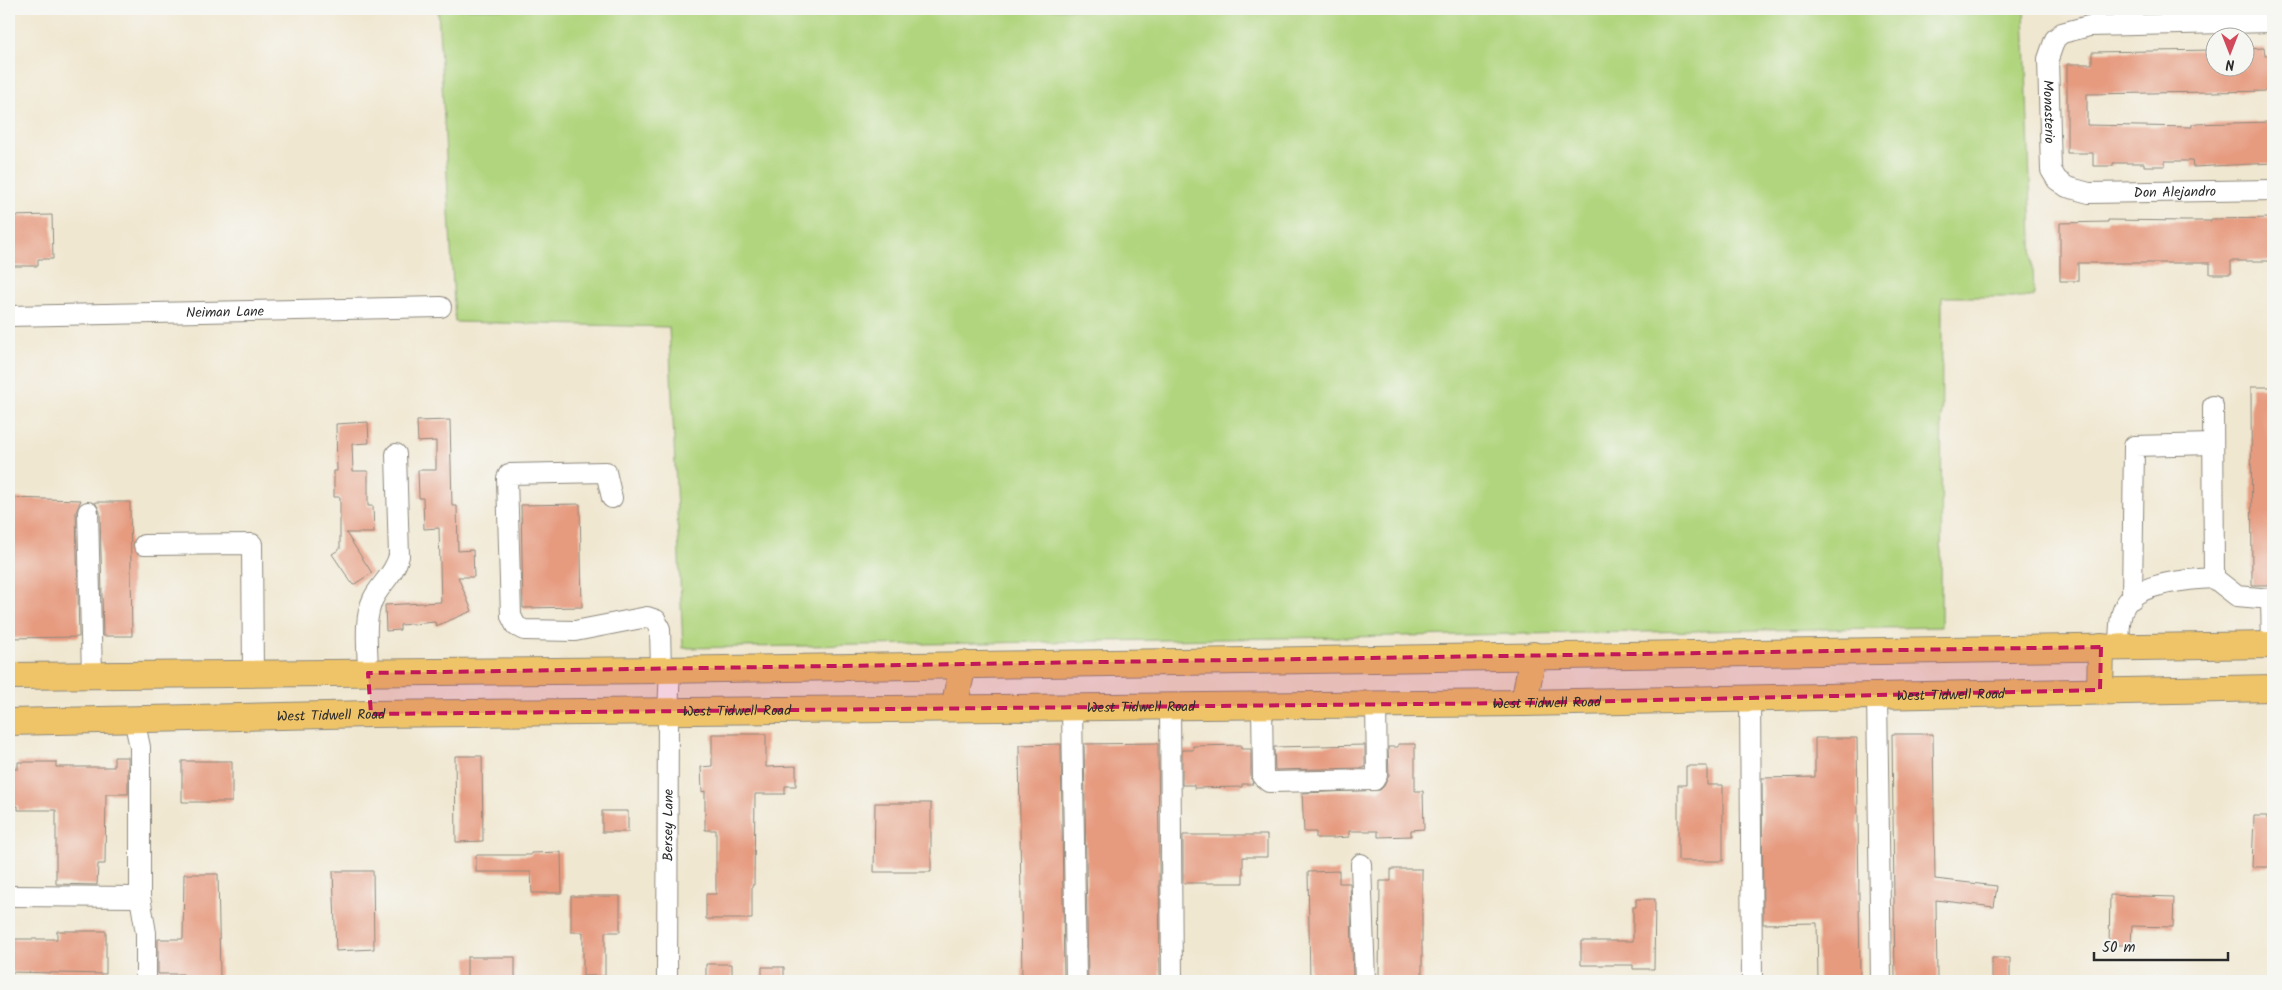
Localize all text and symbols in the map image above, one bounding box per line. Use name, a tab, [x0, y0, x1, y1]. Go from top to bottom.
north arrow	[2204, 28, 2254, 78]
text: N	[2225, 53, 2234, 75]
street label: Monasterio	[2037, 80, 2060, 144]
street label: Don Alejandro	[2134, 181, 2216, 204]
street label: Neiman Lane	[186, 301, 265, 324]
street label: West Tidwell Road	[1896, 683, 2006, 708]
street label: West Tidwell Road	[1493, 691, 1602, 715]
street label: West Tidwell Road	[1087, 696, 1196, 719]
street label: West Tidwell Road	[683, 700, 792, 723]
street label: West Tidwell Road	[276, 704, 386, 728]
street label: Bersey Lane	[657, 788, 680, 861]
scale bar	[2094, 930, 2228, 962]
text: 50 m	[2102, 936, 2136, 960]

